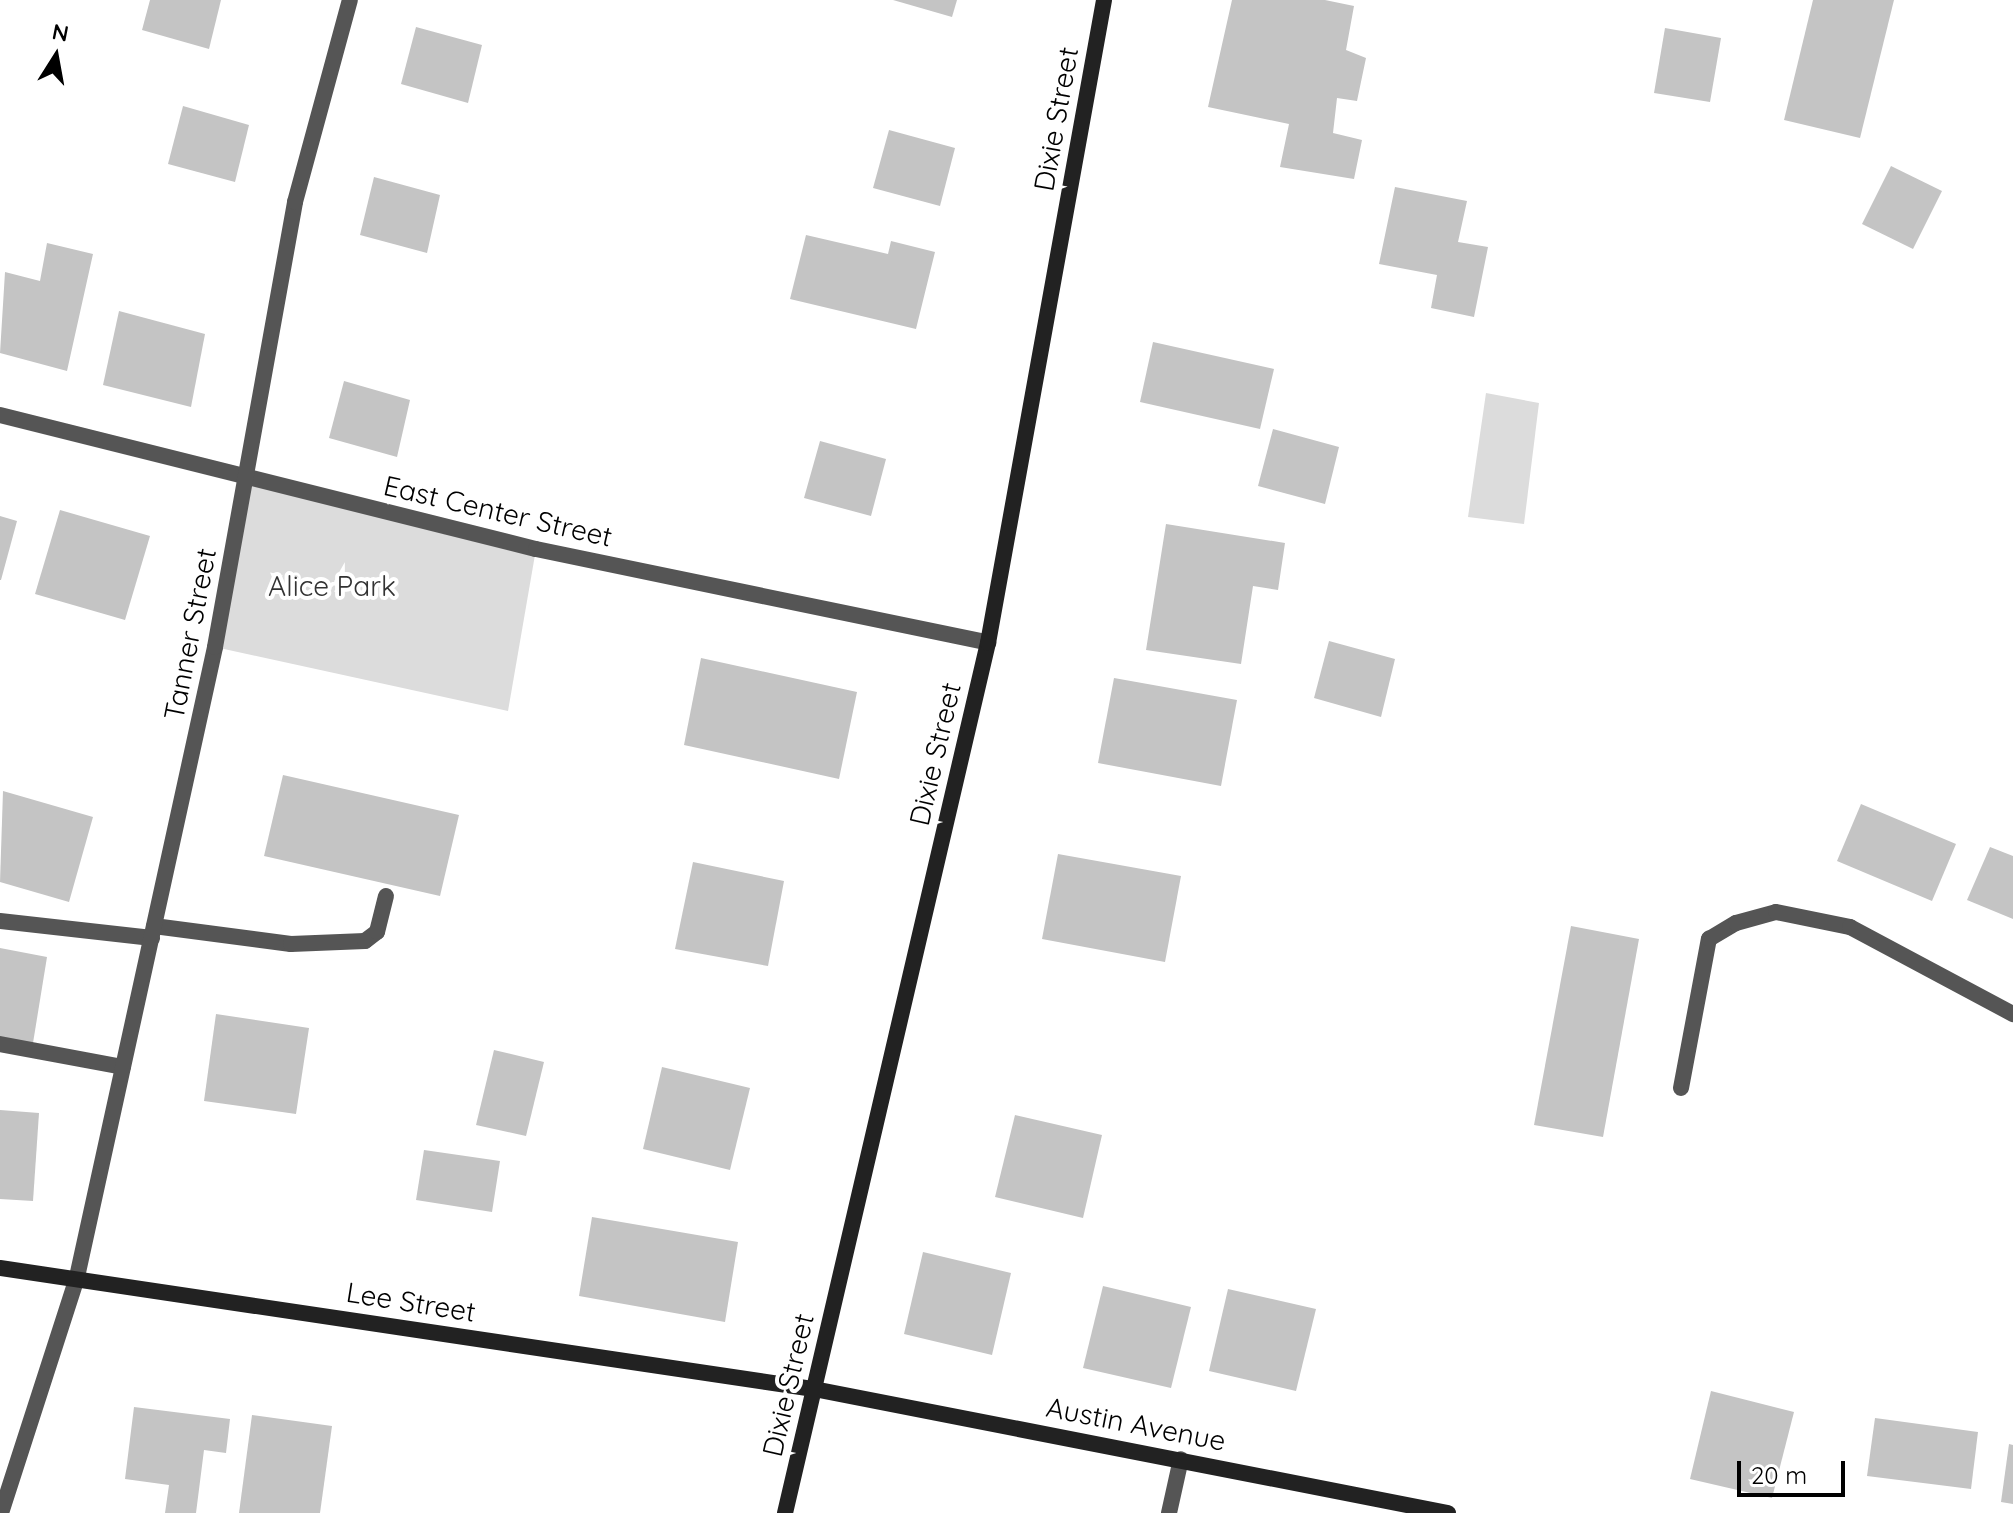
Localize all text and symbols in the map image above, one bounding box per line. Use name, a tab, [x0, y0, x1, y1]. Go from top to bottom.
north arrow	[16, 16, 96, 96]
text: N	[50, 17, 71, 48]
street label: Dixie Street	[1027, 44, 1085, 194]
street label: East Center Street	[380, 468, 616, 554]
street label: Tanner Street	[157, 545, 223, 723]
park label: Alice Park	[268, 569, 396, 603]
street label: Dixie Street	[902, 679, 968, 829]
street label: Lee Street	[344, 1275, 478, 1329]
street label: Dixie Street	[755, 1310, 821, 1460]
street label: Austin Avenue	[1043, 1390, 1229, 1458]
scale bar	[1741, 1445, 1849, 1495]
text: 20 m	[1751, 1460, 1807, 1490]

